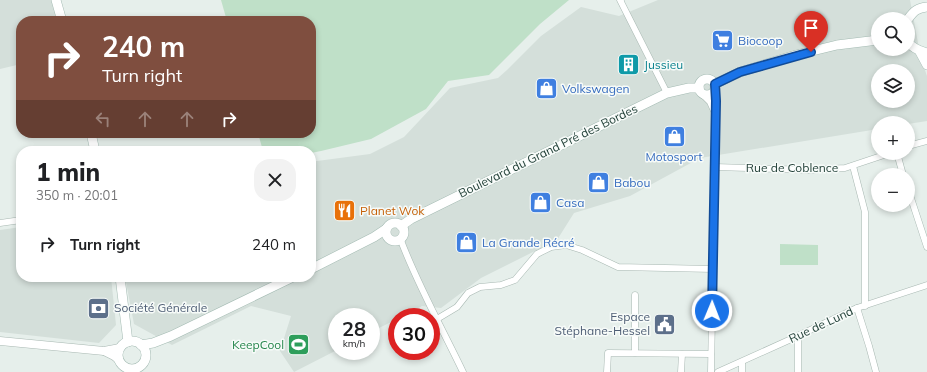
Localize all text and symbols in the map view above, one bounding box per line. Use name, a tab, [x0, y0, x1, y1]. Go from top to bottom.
pin	[794, 11, 828, 52]
map controls	[871, 12, 915, 212]
button: search	[871, 12, 915, 56]
icon: arrive	[800, 17, 822, 39]
supermarket icon: Biocoop	[710, 28, 736, 54]
text: 240 m	[102, 29, 185, 64]
icon: right	[36, 32, 88, 84]
place label: Biocoop	[738, 33, 783, 48]
building icon: Jussieu	[615, 52, 641, 78]
place label: Jussieu	[644, 57, 683, 72]
text: Turn right	[102, 64, 182, 87]
button: layers	[871, 64, 915, 108]
shop icon: Volkswagen	[533, 76, 559, 102]
place label: Volkswagen	[562, 81, 630, 96]
street label: Boulevard du Grand Pré des Bordes	[456, 100, 640, 201]
icon: left	[92, 108, 114, 130]
icon: ahead	[134, 108, 156, 130]
icon: ahead	[176, 108, 198, 130]
icon: right	[218, 108, 240, 130]
button: +	[871, 116, 915, 160]
shop icon: Motosport	[661, 123, 687, 149]
place label: Motosport	[646, 149, 702, 164]
text: 1 min	[36, 157, 100, 187]
button: close	[254, 159, 296, 201]
street label: Rue de Coblence	[746, 160, 838, 175]
button: −	[871, 168, 915, 212]
shop icon: Babou	[585, 170, 611, 196]
place label: Babou	[614, 175, 650, 190]
text: 350 m · 20:01	[36, 187, 118, 203]
shop icon: Casa	[527, 190, 553, 216]
place label: Casa	[556, 195, 584, 210]
restaurant icon: Planet Wok	[332, 198, 358, 224]
place label: Planet Wok	[360, 203, 425, 218]
shop icon: La Grande Récré	[453, 230, 479, 256]
icon: right	[36, 233, 58, 255]
text: Turn right	[70, 235, 140, 254]
text: 240 m	[252, 235, 296, 254]
place label: La Grande Récré	[482, 235, 574, 250]
position arrow	[691, 290, 733, 332]
bank icon: Société Générale	[85, 295, 111, 321]
place label: Société Générale	[114, 300, 207, 315]
street label: Rue de Lund	[786, 303, 855, 346]
speed limit sign: 30	[388, 308, 440, 360]
place label: Espace Stéphane-Hessel	[555, 309, 650, 338]
public building icon: Espace Stéphane-Hessel	[652, 311, 678, 337]
text: 28	[342, 316, 366, 341]
sports icon: KeepCool	[286, 332, 312, 358]
place label: KeepCool	[232, 337, 284, 352]
text: km/h	[343, 337, 365, 350]

